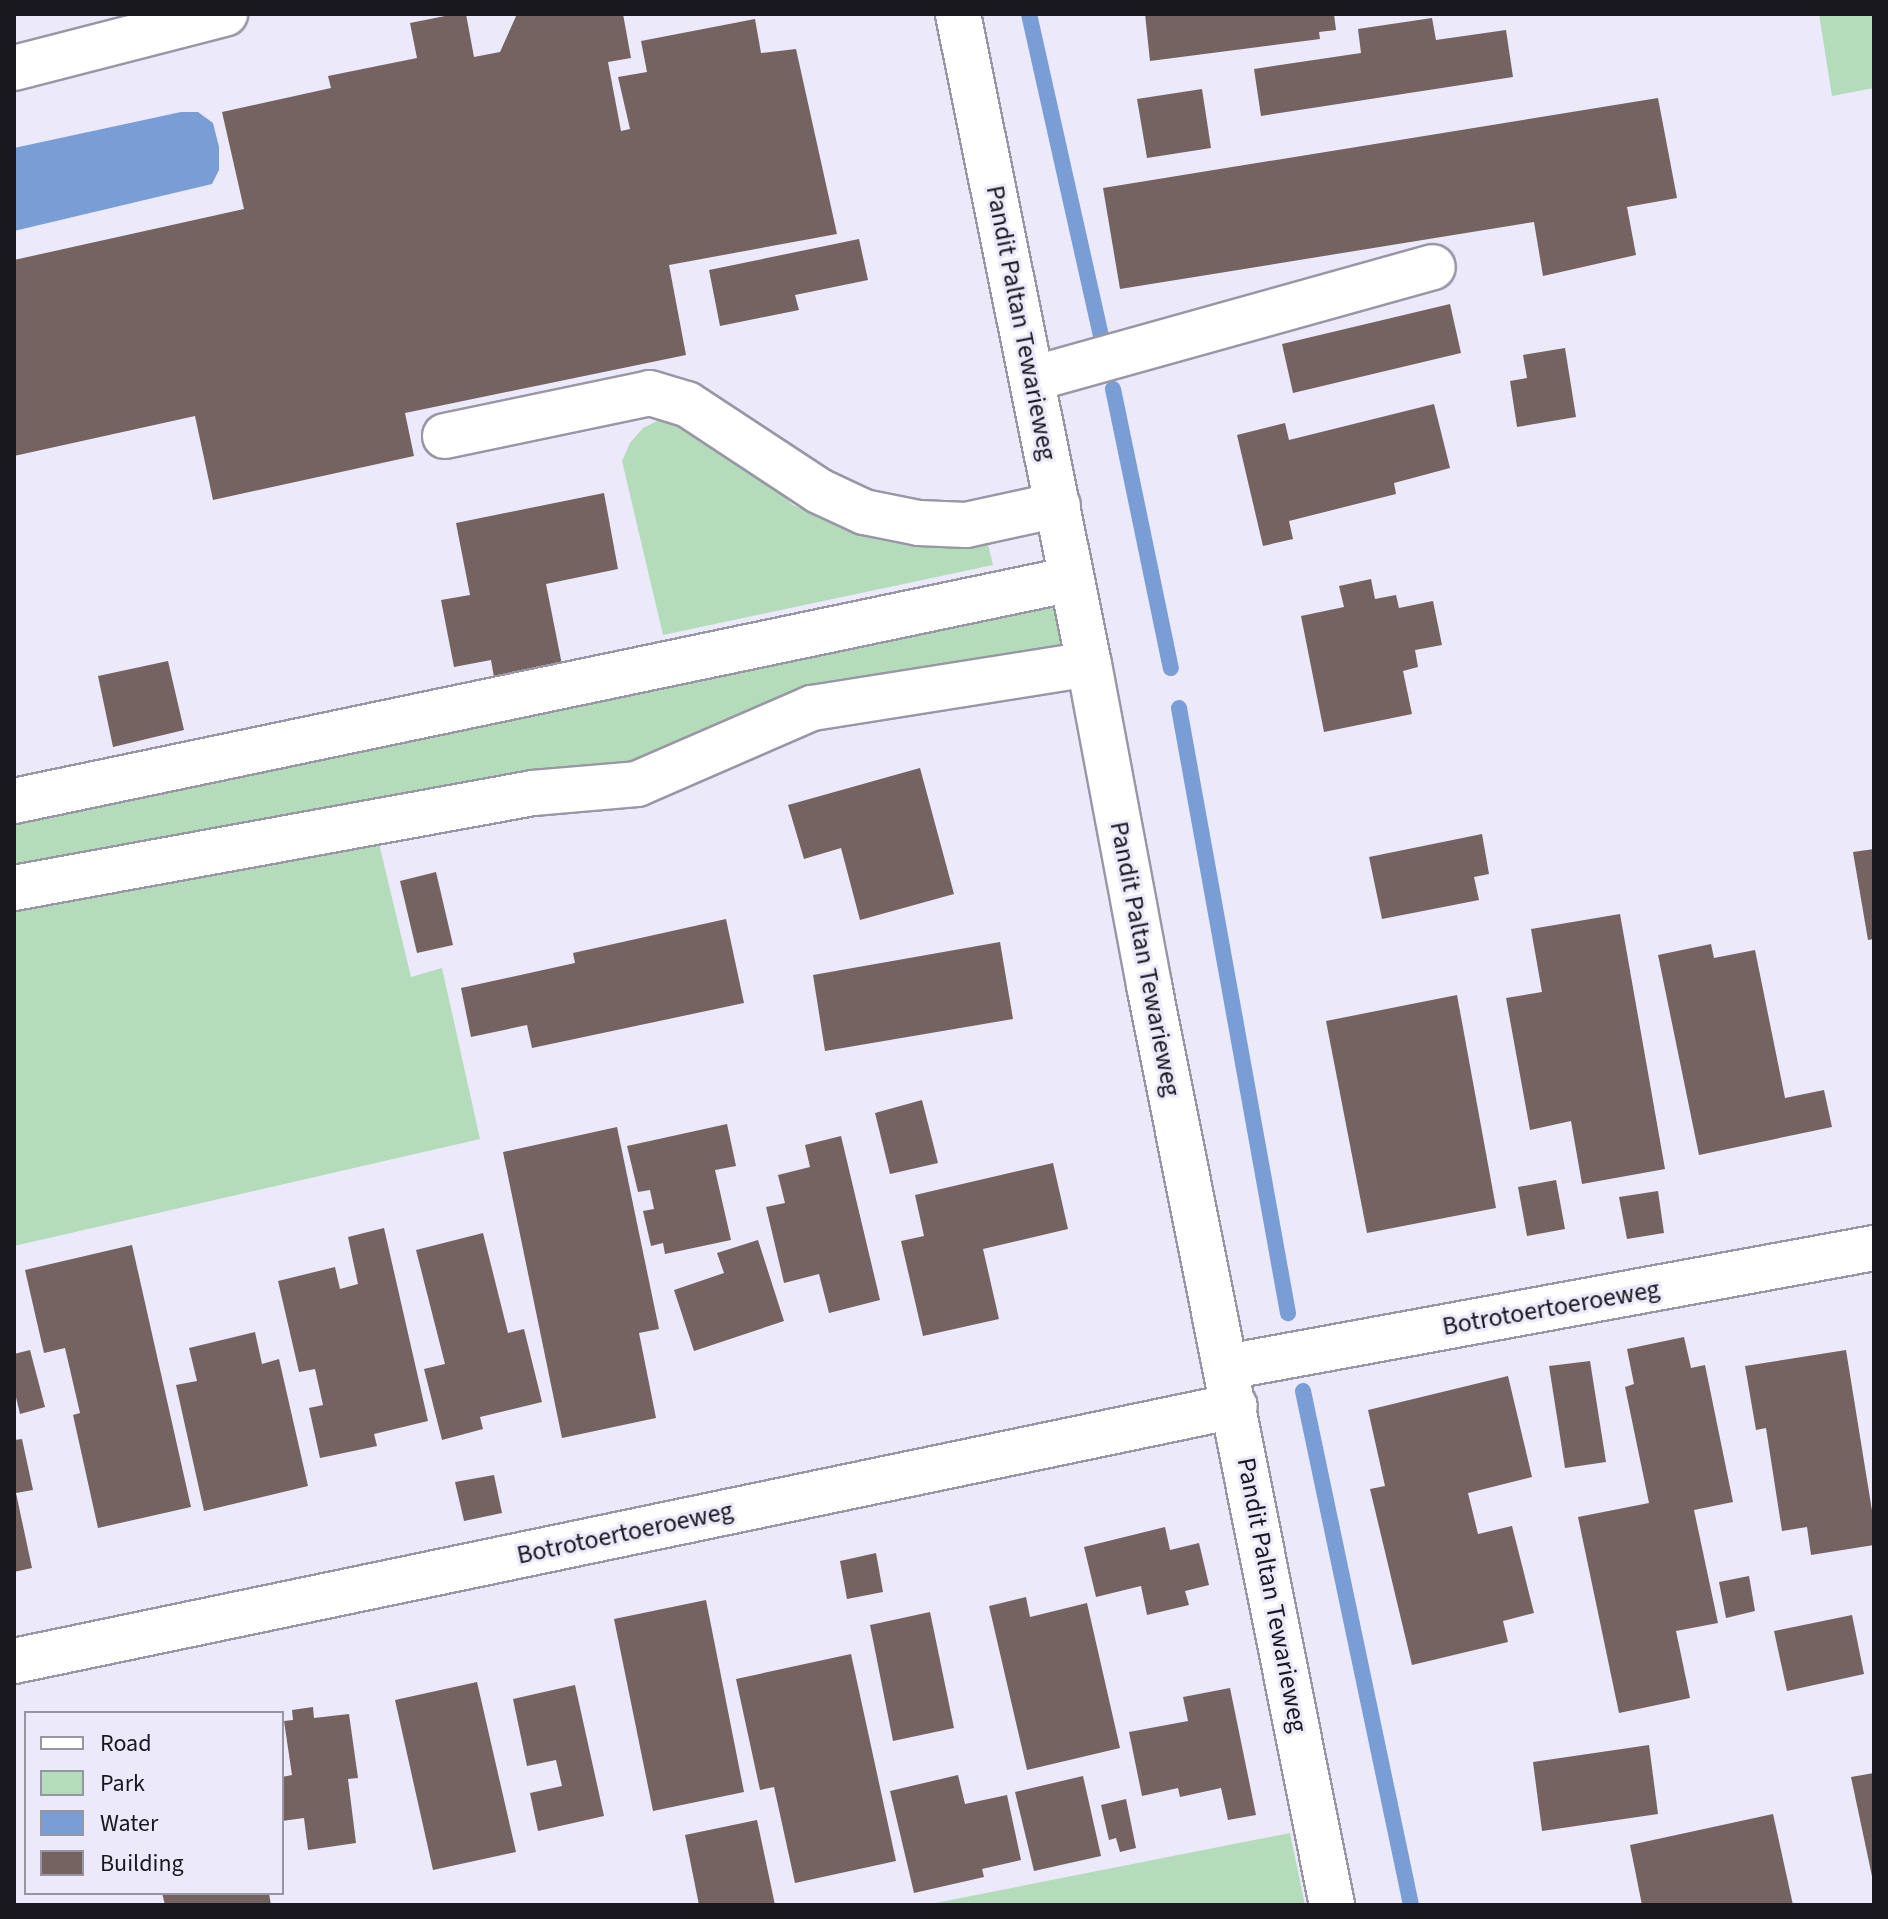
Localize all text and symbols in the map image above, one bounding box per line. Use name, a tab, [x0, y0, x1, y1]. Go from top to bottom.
street label: Pandit Paltan Tewarieweg	[979, 183, 1063, 463]
street label: Pandit Paltan Tewarieweg	[1103, 819, 1187, 1099]
street label: Botrotoertoeroeweg	[1440, 1274, 1662, 1342]
street label: Pandit Paltan Tewarieweg	[1230, 1455, 1314, 1735]
street label: Botrotoertoeroeweg	[514, 1495, 736, 1571]
legend	[24, 1711, 284, 1895]
text: Road	[100, 1726, 152, 1761]
text: Park	[100, 1766, 145, 1801]
text: Water	[100, 1806, 158, 1841]
text: Building	[100, 1846, 184, 1881]

